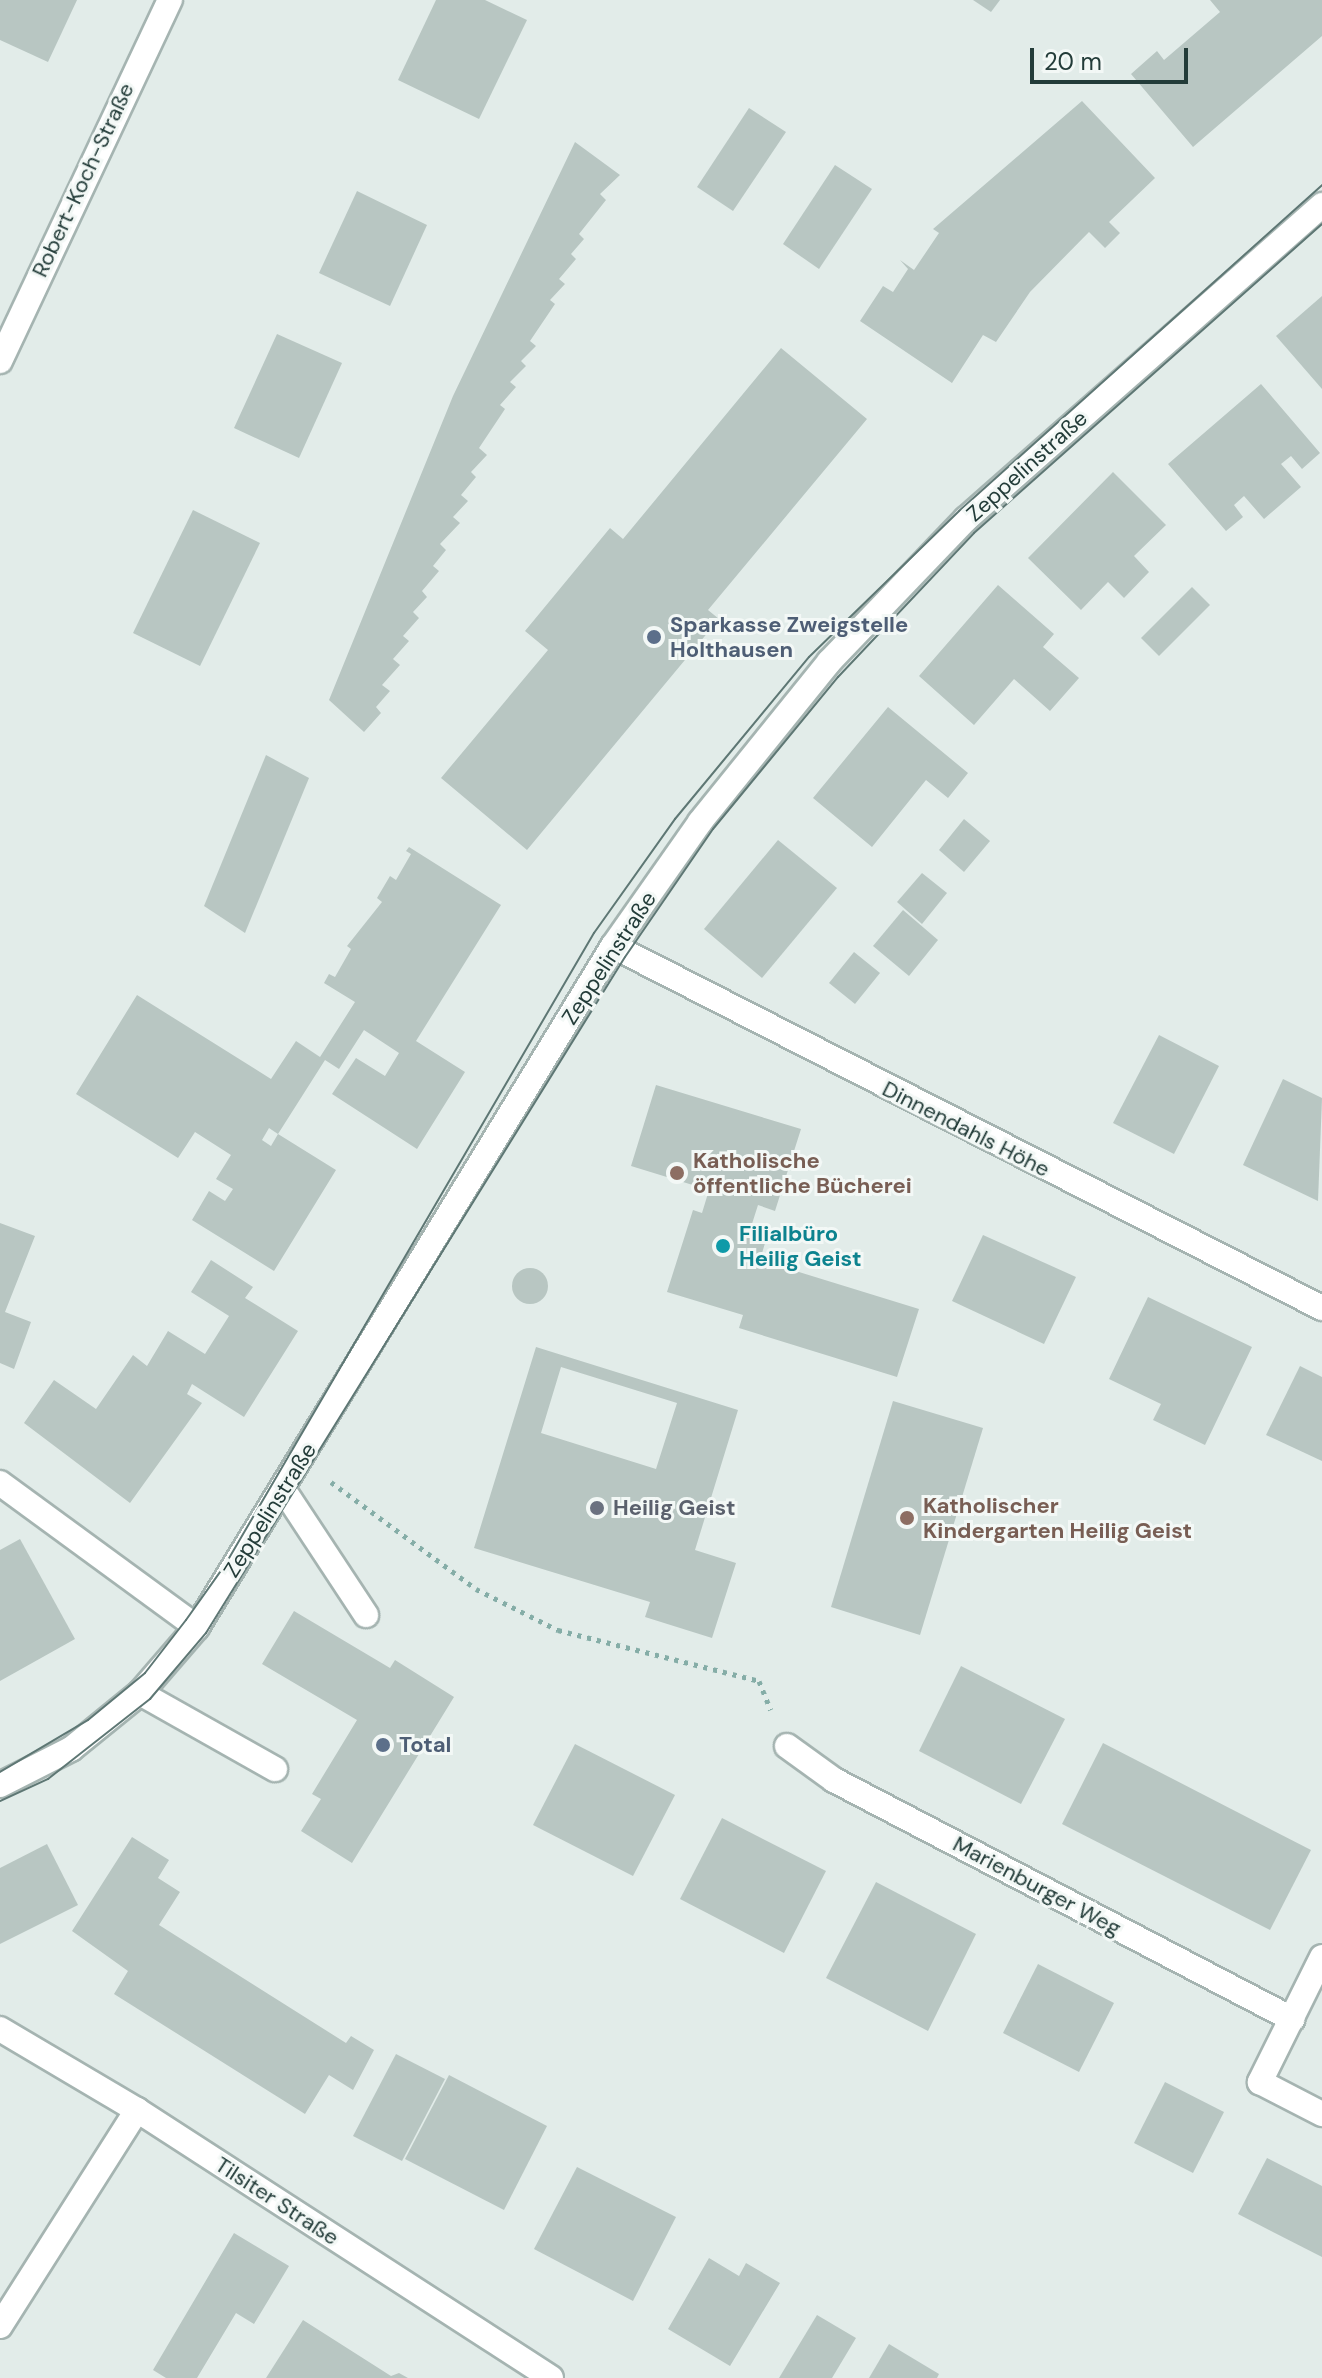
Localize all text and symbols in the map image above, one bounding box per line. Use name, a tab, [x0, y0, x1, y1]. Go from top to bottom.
scale bar	[1034, 32, 1192, 82]
text: 20 m	[1044, 46, 1102, 77]
street label: Robert-Koch-Straße	[26, 79, 140, 281]
street label: Zeppelinstraße	[961, 405, 1093, 527]
place label: Sparkasse Zweigstelle Holthausen	[670, 611, 908, 662]
marker: Sparkasse Zweigstelle Holthausen	[645, 628, 663, 646]
street label: Zeppelinstraße	[556, 887, 662, 1029]
street label: Dinnendahls Höhe	[878, 1075, 1054, 1183]
place label: Katholische öffentliche Bücherei	[693, 1147, 912, 1198]
marker: Katholische öffentliche Bücherei	[668, 1164, 686, 1182]
place label: Filialbüro Heilig Geist	[739, 1220, 861, 1272]
marker: Filialbüro Heilig Geist	[714, 1237, 732, 1255]
street label: Zeppelinstraße	[218, 1438, 322, 1582]
place label: Katholischer Kindergarten Heilig Geist	[923, 1492, 1192, 1544]
place label: Heilig Geist	[613, 1495, 735, 1521]
marker: Heilig Geist	[588, 1499, 606, 1517]
marker: Katholischer Kindergarten Heilig Geist	[898, 1509, 916, 1527]
place label: Total	[399, 1732, 451, 1758]
marker: Total	[374, 1736, 392, 1754]
street label: Marienburger Weg	[948, 1831, 1126, 1941]
street label: Tilsiter Straße	[210, 2151, 344, 2251]

